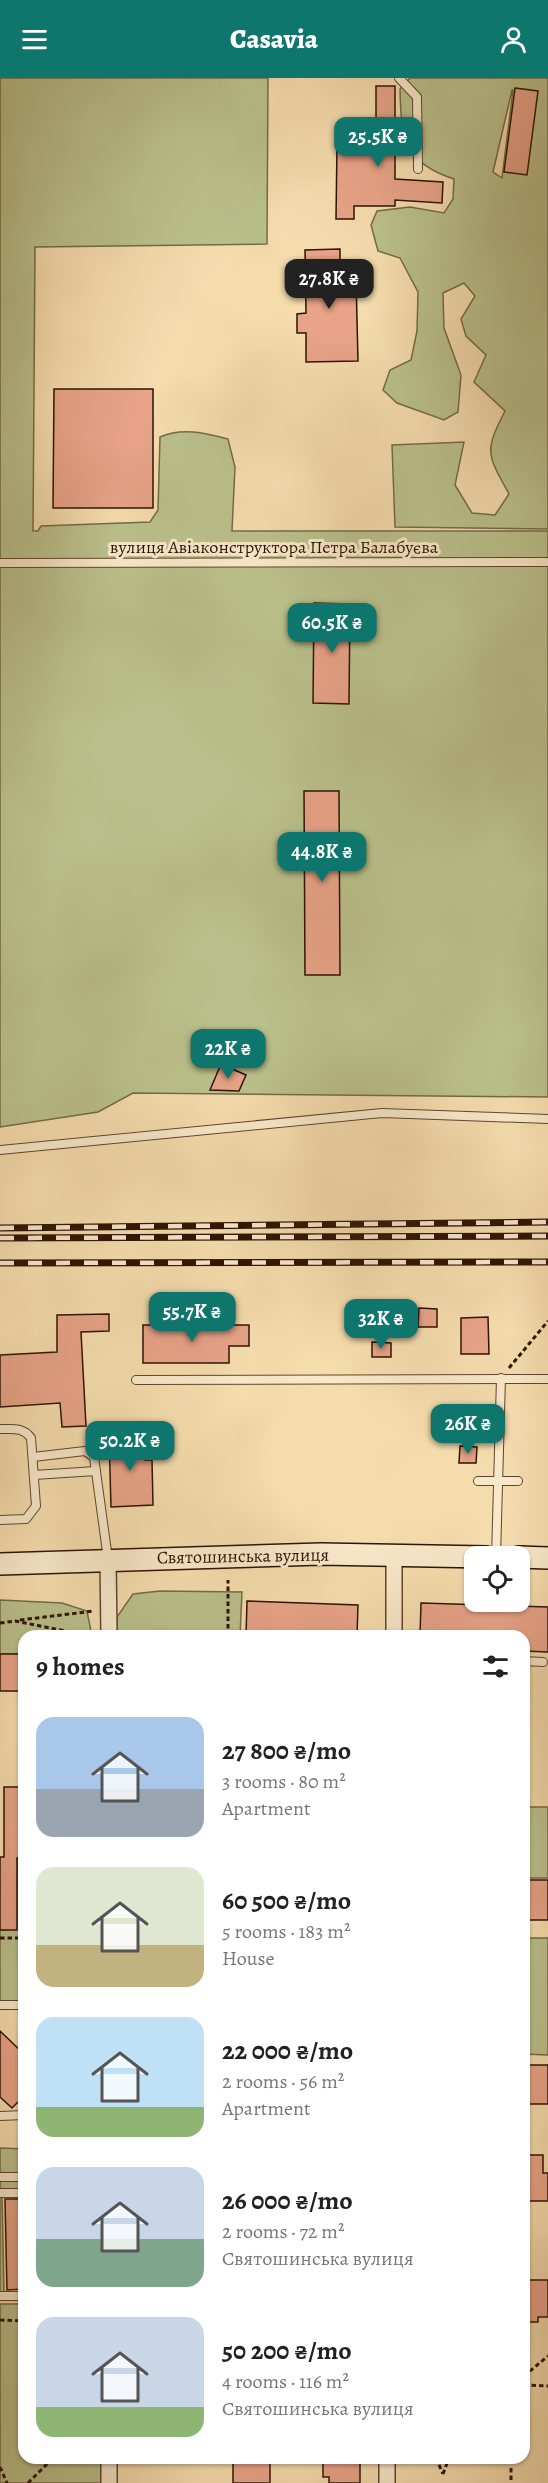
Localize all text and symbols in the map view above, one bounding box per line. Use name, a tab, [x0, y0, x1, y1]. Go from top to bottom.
text: Casavia	[230, 21, 318, 57]
icon: menu	[18, 23, 51, 56]
icon: person	[497, 23, 530, 56]
pin: 25.5K ₴	[323, 117, 433, 168]
text: 25.5K ₴	[348, 123, 408, 150]
pin: 27.8K ₴	[274, 259, 384, 310]
text: 27.8K ₴	[299, 265, 359, 292]
street label: вулиця Авіаконструктора Петра Балабуєва	[110, 535, 439, 559]
pin: 60.5K ₴	[277, 603, 387, 654]
text: 60.5K ₴	[302, 609, 362, 636]
pin: 44.8K ₴	[267, 832, 377, 883]
text: 44.8K ₴	[291, 838, 353, 865]
pin: 22K ₴	[186, 1029, 270, 1080]
text: 22K ₴	[205, 1035, 251, 1062]
pin: 55.7K ₴	[137, 1292, 247, 1343]
text: 55.7K ₴	[163, 1298, 221, 1325]
pin: 32K ₴	[339, 1299, 423, 1350]
text: 32K ₴	[358, 1305, 404, 1332]
pin: 26K ₴	[426, 1404, 510, 1455]
text: 26K ₴	[445, 1410, 491, 1437]
pin: 50.2K ₴	[75, 1421, 185, 1472]
text: 50.2K ₴	[99, 1427, 161, 1454]
street label: Святошинська вулиця	[157, 1542, 329, 1570]
map controls	[464, 1546, 530, 1612]
button: locate	[464, 1546, 530, 1612]
text: 9 homes	[36, 1649, 125, 1684]
icon: filters	[479, 1650, 512, 1683]
text: 27 800 ₴/mo	[222, 1733, 351, 1768]
icon: home	[84, 1741, 156, 1813]
text: 3 rooms · 80 m²	[222, 1768, 346, 1795]
text: Apartment	[222, 1795, 311, 1822]
text: 60 500 ₴/mo	[222, 1883, 351, 1918]
icon: home	[84, 1891, 156, 1963]
text: 5 rooms · 183 m²	[222, 1918, 351, 1945]
text: House	[222, 1945, 274, 1972]
text: 22 000 ₴/mo	[222, 2033, 353, 2068]
icon: home	[84, 2041, 156, 2113]
text: 2 rooms · 56 m²	[222, 2068, 344, 2095]
text: Apartment	[222, 2095, 311, 2122]
text: 26 000 ₴/mo	[222, 2183, 353, 2218]
icon: home	[84, 2191, 156, 2263]
text: 2 rooms · 72 m²	[222, 2218, 344, 2245]
text: Святошинська вулиця	[222, 2245, 414, 2272]
text: 50 200 ₴/mo	[222, 2333, 352, 2368]
icon: home	[84, 2341, 156, 2413]
text: 4 rooms · 116 m²	[222, 2368, 349, 2395]
text: Святошинська вулиця	[222, 2395, 414, 2422]

